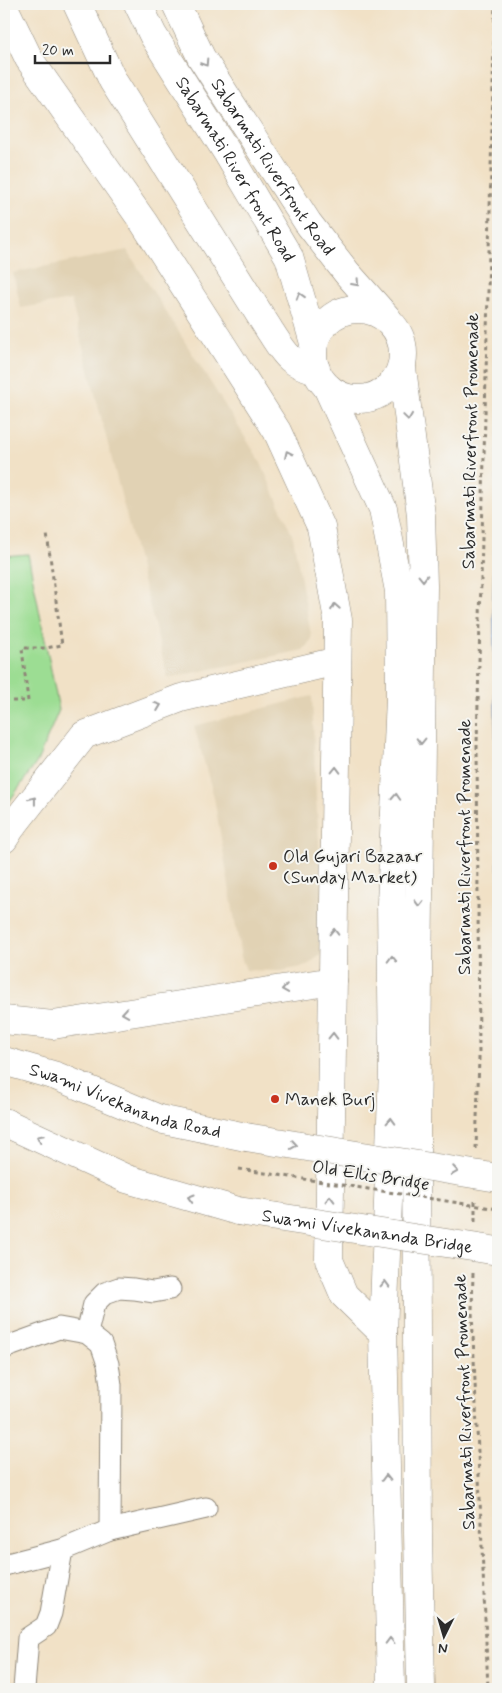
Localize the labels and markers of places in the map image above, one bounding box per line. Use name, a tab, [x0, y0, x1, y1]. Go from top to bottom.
place label: Old Gujari Bazaar (Sunday Market)	[283, 845, 423, 890]
marker: Old Gujari Bazaar (Sunday Market)	[267, 860, 279, 872]
place label: Manek Burj	[285, 1088, 375, 1112]
marker: Manek Burj	[269, 1093, 281, 1105]

